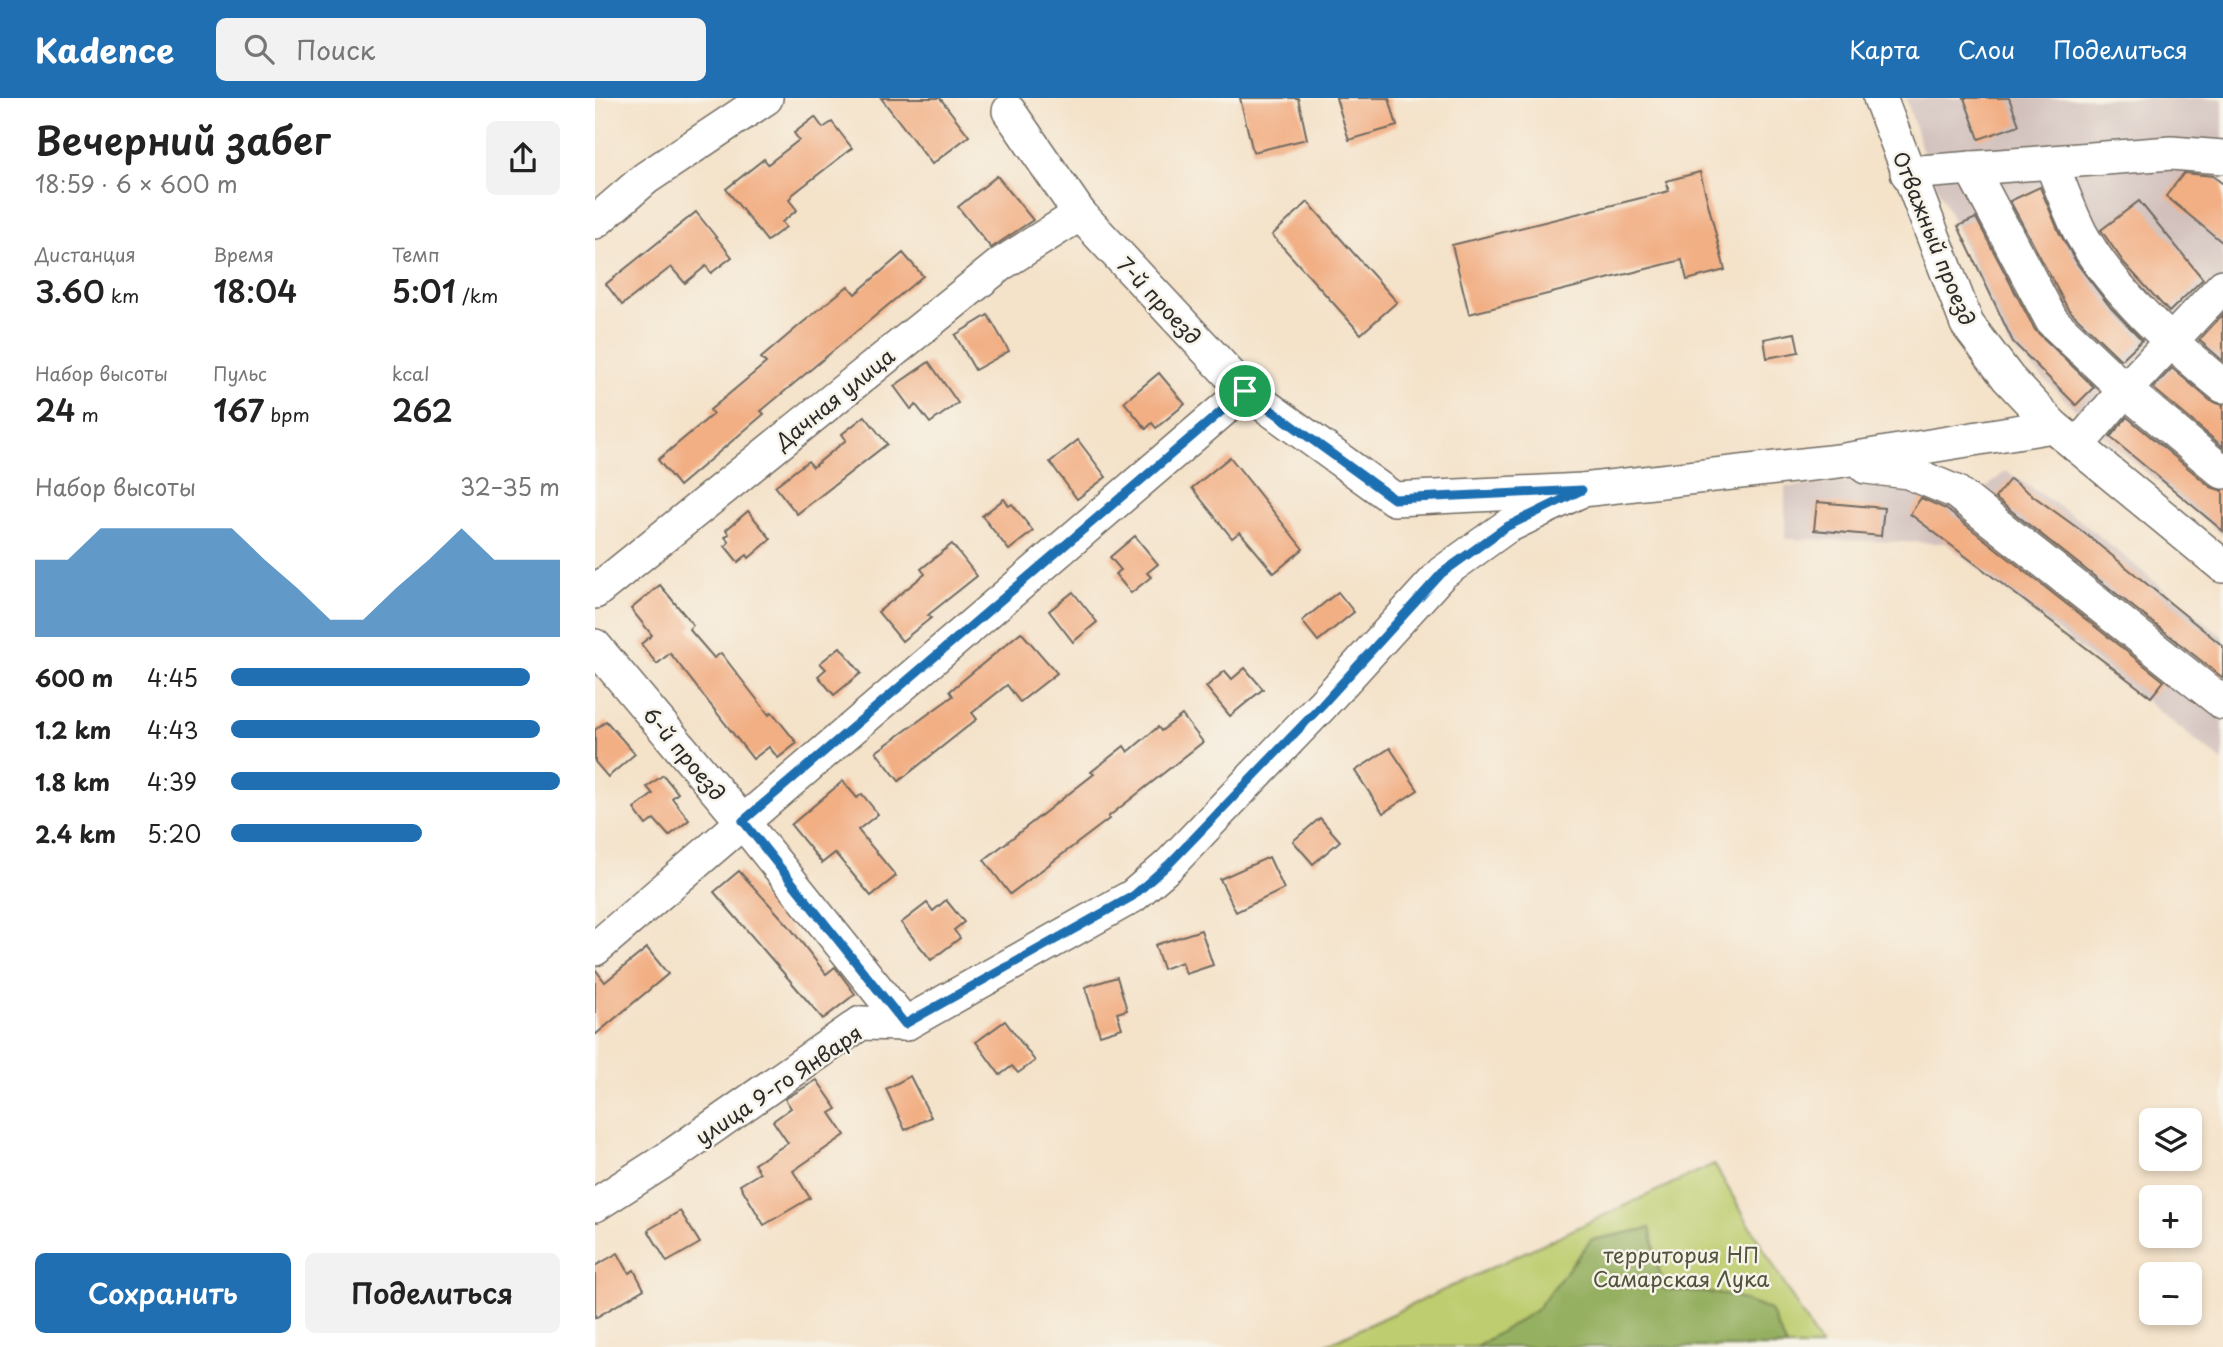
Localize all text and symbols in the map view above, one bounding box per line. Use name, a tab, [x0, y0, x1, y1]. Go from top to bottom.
search box	[216, 18, 706, 81]
text: Kadence	[35, 24, 174, 74]
icon: search	[240, 30, 278, 68]
text: Поиск	[296, 30, 375, 69]
text: Карта	[1849, 31, 1920, 67]
text: Слои	[1958, 31, 2015, 67]
text: Поделиться	[2053, 31, 2188, 67]
text: Вечерний забег	[35, 111, 331, 168]
button: share	[486, 121, 560, 195]
street label: Отважный проезд	[1885, 146, 1985, 330]
text: 18:59 · 6 × 600 m	[35, 166, 238, 201]
text: Дистанция	[35, 240, 136, 268]
text: Время	[213, 240, 274, 268]
text: Темп	[392, 240, 440, 268]
street label: 7-й проезд	[1111, 249, 1209, 351]
text: 3.60	[35, 268, 105, 313]
text: 18:04	[213, 268, 297, 313]
text: 5:01	[392, 268, 456, 313]
text: km	[105, 281, 139, 309]
text: /km	[456, 281, 498, 309]
street label: Дачная улица	[766, 339, 902, 457]
text: Набор высоты	[35, 359, 168, 387]
text: Пульс	[213, 359, 267, 387]
text: kcal	[392, 359, 430, 387]
pin	[1215, 361, 1275, 421]
icon: arrive	[1226, 372, 1264, 410]
text: 24	[35, 387, 75, 432]
text: 167	[213, 387, 264, 432]
text: 262	[392, 387, 452, 432]
text: m	[75, 400, 99, 428]
text: bpm	[264, 400, 310, 428]
text: Набор высоты	[35, 469, 196, 504]
text: 32–35 m	[460, 469, 560, 504]
text: 600 m	[35, 660, 113, 695]
text: 4:45	[147, 660, 198, 695]
street label: 6-й проезд	[636, 699, 734, 807]
text: 1.2 km	[35, 712, 111, 747]
text: 4:43	[147, 712, 199, 747]
text: 1.8 km	[35, 764, 110, 799]
text: 4:39	[147, 764, 197, 799]
text: 2.4 km	[35, 816, 116, 851]
text: 5:20	[147, 816, 201, 851]
street label: улица 9-го Января	[688, 1016, 868, 1152]
map controls	[2139, 1108, 2202, 1325]
button: layers	[2139, 1108, 2202, 1171]
button: +	[2139, 1185, 2202, 1248]
park label: территория НП Самарская Лука	[1593, 1238, 1769, 1294]
button: Сохранить	[35, 1253, 291, 1333]
button: Поделиться	[305, 1253, 560, 1333]
button: −	[2139, 1262, 2202, 1325]

